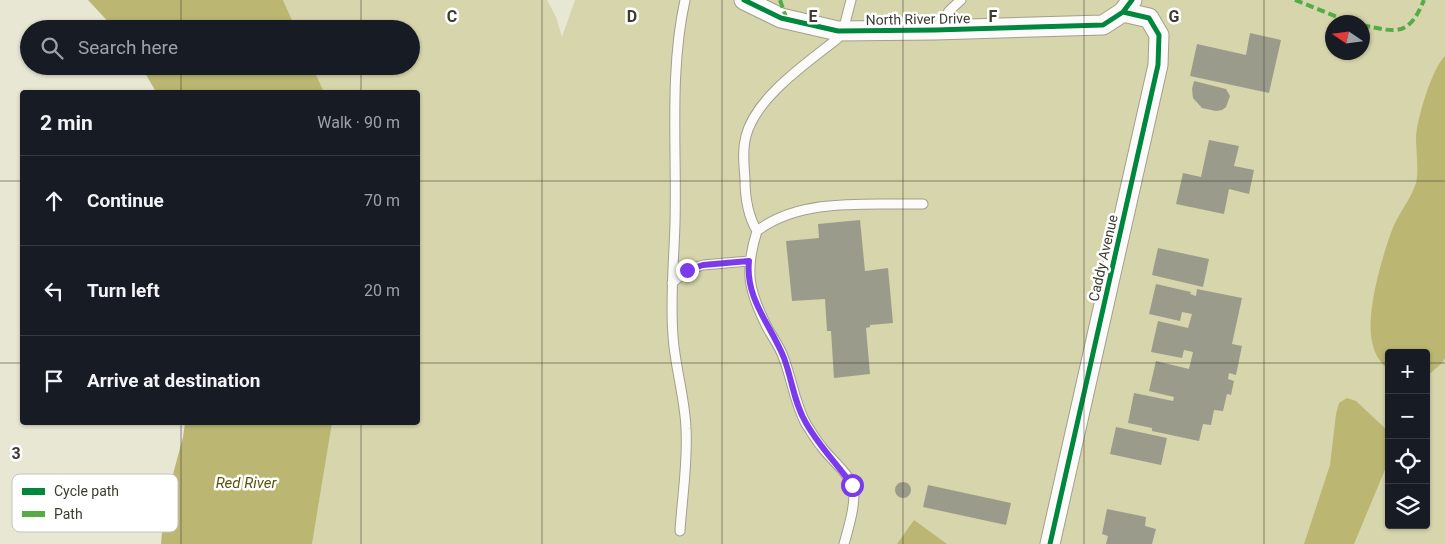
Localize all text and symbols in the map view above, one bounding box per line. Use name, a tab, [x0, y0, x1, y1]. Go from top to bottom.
text: C	[447, 7, 457, 26]
text: D	[627, 7, 637, 26]
text: E	[809, 7, 818, 26]
text: F	[989, 7, 998, 26]
text: G	[1169, 7, 1180, 26]
street label: North River Drive	[866, 10, 970, 28]
north arrow	[1325, 15, 1370, 60]
search box	[20, 20, 420, 75]
icon: search	[38, 34, 66, 62]
text: Search here	[78, 36, 178, 59]
text: 2 min	[40, 111, 93, 135]
text: Walk · 90 m	[317, 113, 400, 132]
icon: ahead	[40, 187, 68, 215]
text: Continue	[87, 189, 164, 212]
text: 70 m	[364, 191, 400, 210]
street label: Caddy Avenue	[1085, 213, 1121, 303]
route end	[676, 259, 699, 282]
icon: left	[40, 277, 68, 305]
text: Turn left	[87, 279, 160, 302]
text: 20 m	[364, 281, 400, 300]
map controls	[1385, 349, 1430, 529]
button: +	[1385, 349, 1430, 394]
icon: arrive	[40, 367, 68, 395]
text: Arrive at destination	[87, 369, 260, 392]
button: −	[1385, 394, 1430, 439]
button: locate	[1385, 439, 1430, 484]
text: 3	[11, 444, 21, 463]
legend	[12, 474, 178, 532]
water label: Red River	[216, 474, 277, 492]
route start	[841, 474, 864, 497]
text: Cycle path	[54, 483, 119, 499]
button: layers	[1385, 484, 1430, 529]
text: Path	[54, 506, 83, 522]

